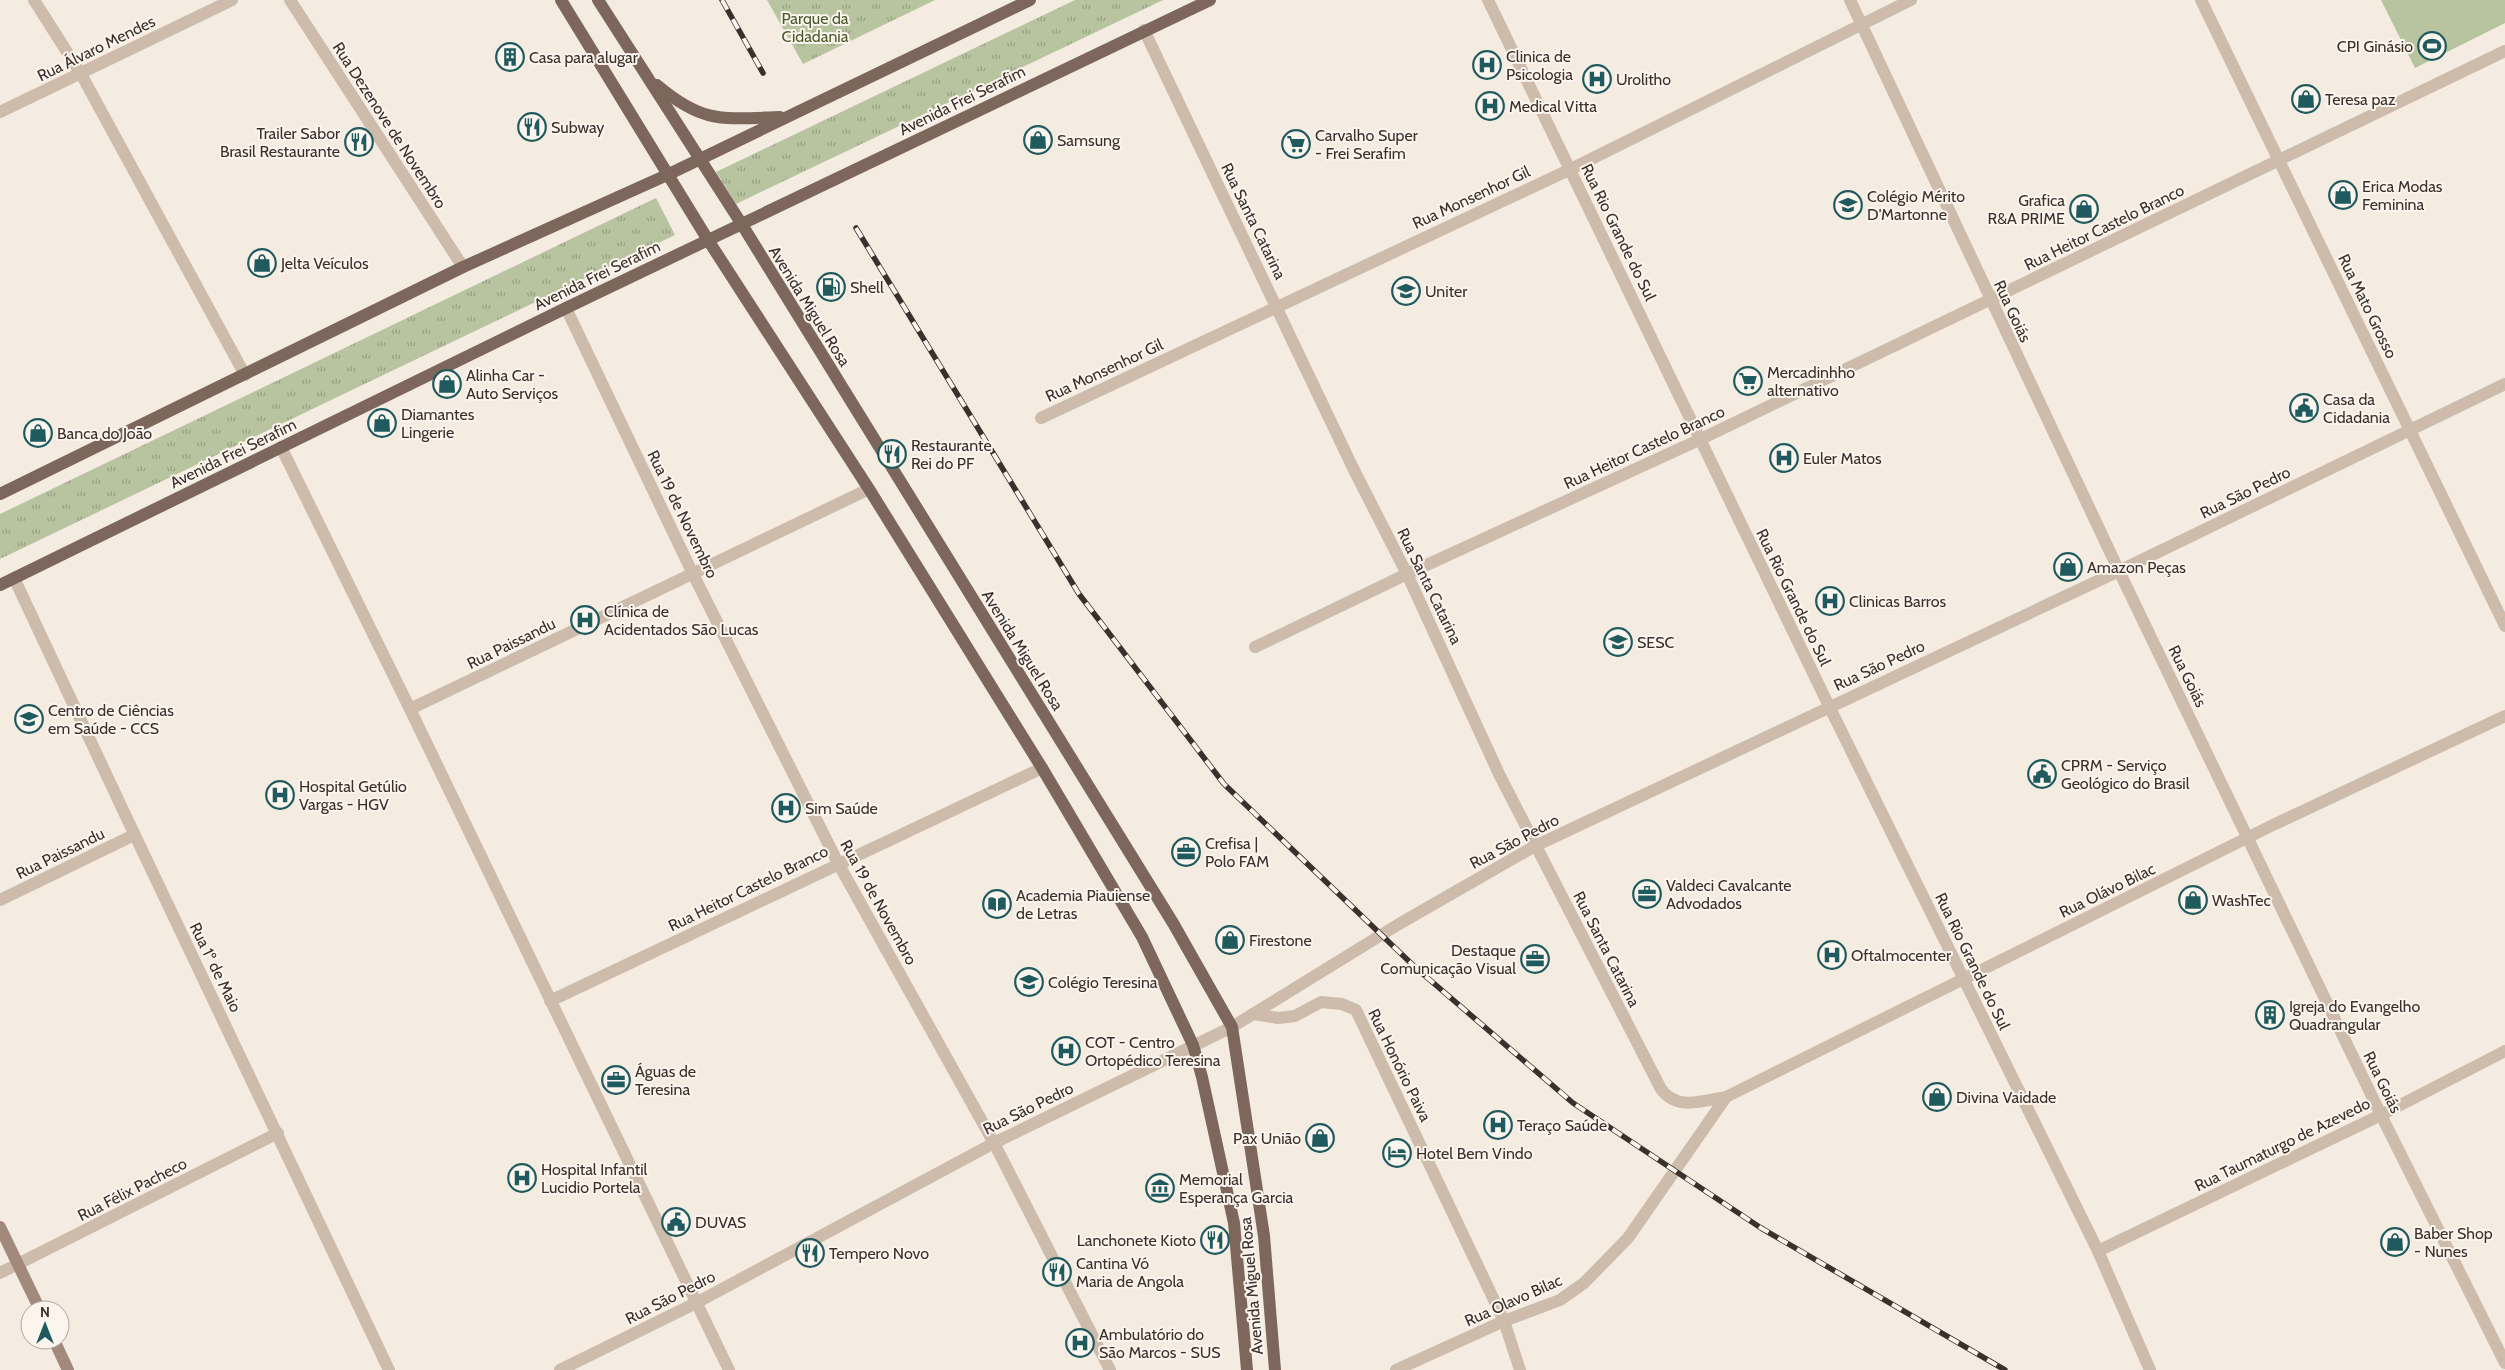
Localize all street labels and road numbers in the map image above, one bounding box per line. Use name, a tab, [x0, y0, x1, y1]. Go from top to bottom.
street label: Rua Álvaro Mendes	[34, 12, 159, 85]
street label: Rua Dezenove de Novembro	[329, 39, 451, 212]
street label: Avenida Frei Serafim	[896, 62, 1028, 139]
street label: Rua Santa Catarina	[1217, 160, 1290, 283]
street label: Rua Rio Grande do Sul	[1577, 161, 1660, 304]
street label: Rua Monsenhor Gil	[1409, 162, 1533, 233]
street label: Rua Heitor Castelo Branco	[2021, 180, 2187, 274]
street label: Avenida Frei Serafim	[531, 237, 663, 314]
street label: Avenida Miguel Rosa	[765, 243, 854, 370]
street label: Rua Mato Grosso	[2334, 251, 2401, 362]
street label: Rua Goiás	[1990, 277, 2035, 346]
street label: Rua Monsenhor Gil	[1042, 335, 1166, 406]
street label: Rua Heitor Castelo Branco	[1561, 402, 1728, 493]
street label: Avenida Frei Serafim	[167, 415, 299, 492]
street label: Rua 19 de Novembro	[643, 447, 722, 581]
street label: Rua São Pedro	[2197, 462, 2294, 523]
street label: Rua Santa Catarina	[1393, 525, 1466, 648]
street label: Rua Rio Grande do Sul	[1752, 526, 1835, 669]
street label: Avenida Miguel Rosa	[978, 587, 1067, 714]
street label: Rua Paissandu	[464, 614, 559, 673]
street label: Rua São Pedro	[1831, 636, 1928, 695]
street label: Rua Goiás	[2164, 642, 2211, 711]
street label: Rua São Pedro	[1466, 810, 1562, 873]
street label: Rua Paissandu	[13, 824, 108, 883]
street label: Rua 19 de Novembro	[836, 836, 921, 968]
street label: Rua Heitor Castelo Branco	[665, 841, 831, 935]
street label: Rua Olávo Bilac	[2056, 859, 2158, 922]
street label: Rua Santa Catarina	[1569, 888, 1644, 1010]
street label: Rua Rio Grande do Sul	[1931, 890, 2014, 1033]
street label: Rua 1º de Maio	[186, 919, 246, 1015]
street label: Rua Honório Paiva	[1364, 1006, 1435, 1125]
street label: Rua Goiás	[2359, 1048, 2406, 1117]
street label: Rua São Pedro	[980, 1078, 1077, 1139]
street label: Rua Taumaturgo de Azevedo	[2191, 1094, 2373, 1195]
street label: Rua Félix Pacheco	[74, 1154, 190, 1225]
street label: Avenida Miguel Rosa	[1236, 1216, 1267, 1356]
street label: Rua São Pedro	[622, 1267, 718, 1328]
street label: Rua Olavo Bilac	[1462, 1271, 1565, 1330]

